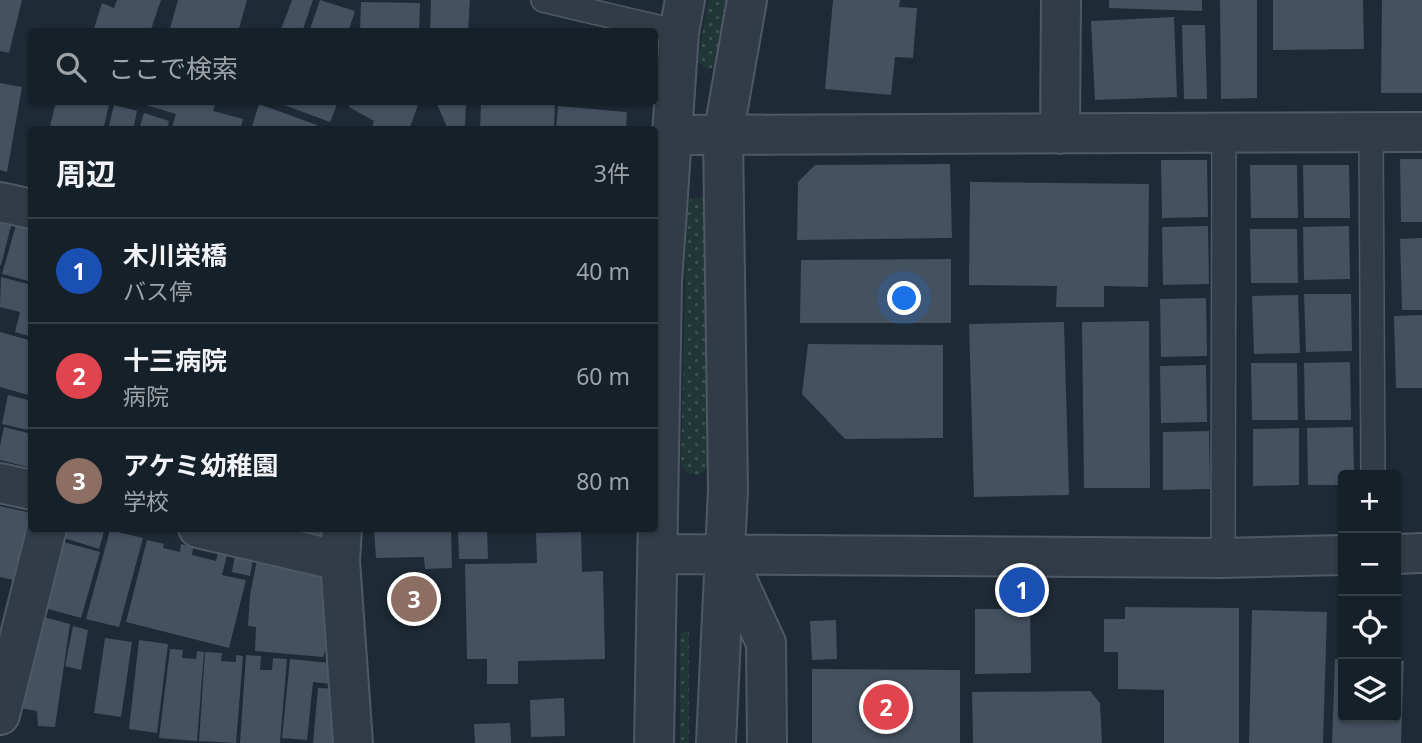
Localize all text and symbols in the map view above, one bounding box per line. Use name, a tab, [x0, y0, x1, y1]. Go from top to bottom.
search box	[28, 28, 658, 105]
icon: search	[52, 48, 90, 86]
text: ここで検索	[108, 50, 238, 86]
text: 周辺	[56, 153, 116, 194]
text: 3件	[594, 157, 630, 189]
text: 木川栄橋	[123, 237, 227, 273]
text: 1	[72, 255, 86, 287]
text: 40 m	[576, 255, 630, 287]
text: バス停	[123, 275, 192, 307]
your location	[887, 281, 921, 315]
text: 十三病院	[123, 342, 227, 378]
text: 2	[72, 360, 86, 392]
text: 60 m	[576, 360, 630, 392]
text: 病院	[123, 380, 169, 412]
text: アケミ幼稚園	[123, 447, 278, 483]
text: 3	[72, 465, 86, 497]
text: 80 m	[576, 465, 630, 497]
map controls	[1338, 470, 1401, 722]
button: +	[1338, 470, 1401, 533]
text: 学校	[123, 485, 169, 517]
button: −	[1338, 533, 1401, 596]
pin: 1	[999, 564, 1045, 616]
pin: 3	[391, 573, 437, 625]
button: locate	[1338, 596, 1401, 659]
button: layers	[1338, 659, 1401, 722]
pin: 2	[863, 681, 909, 733]

